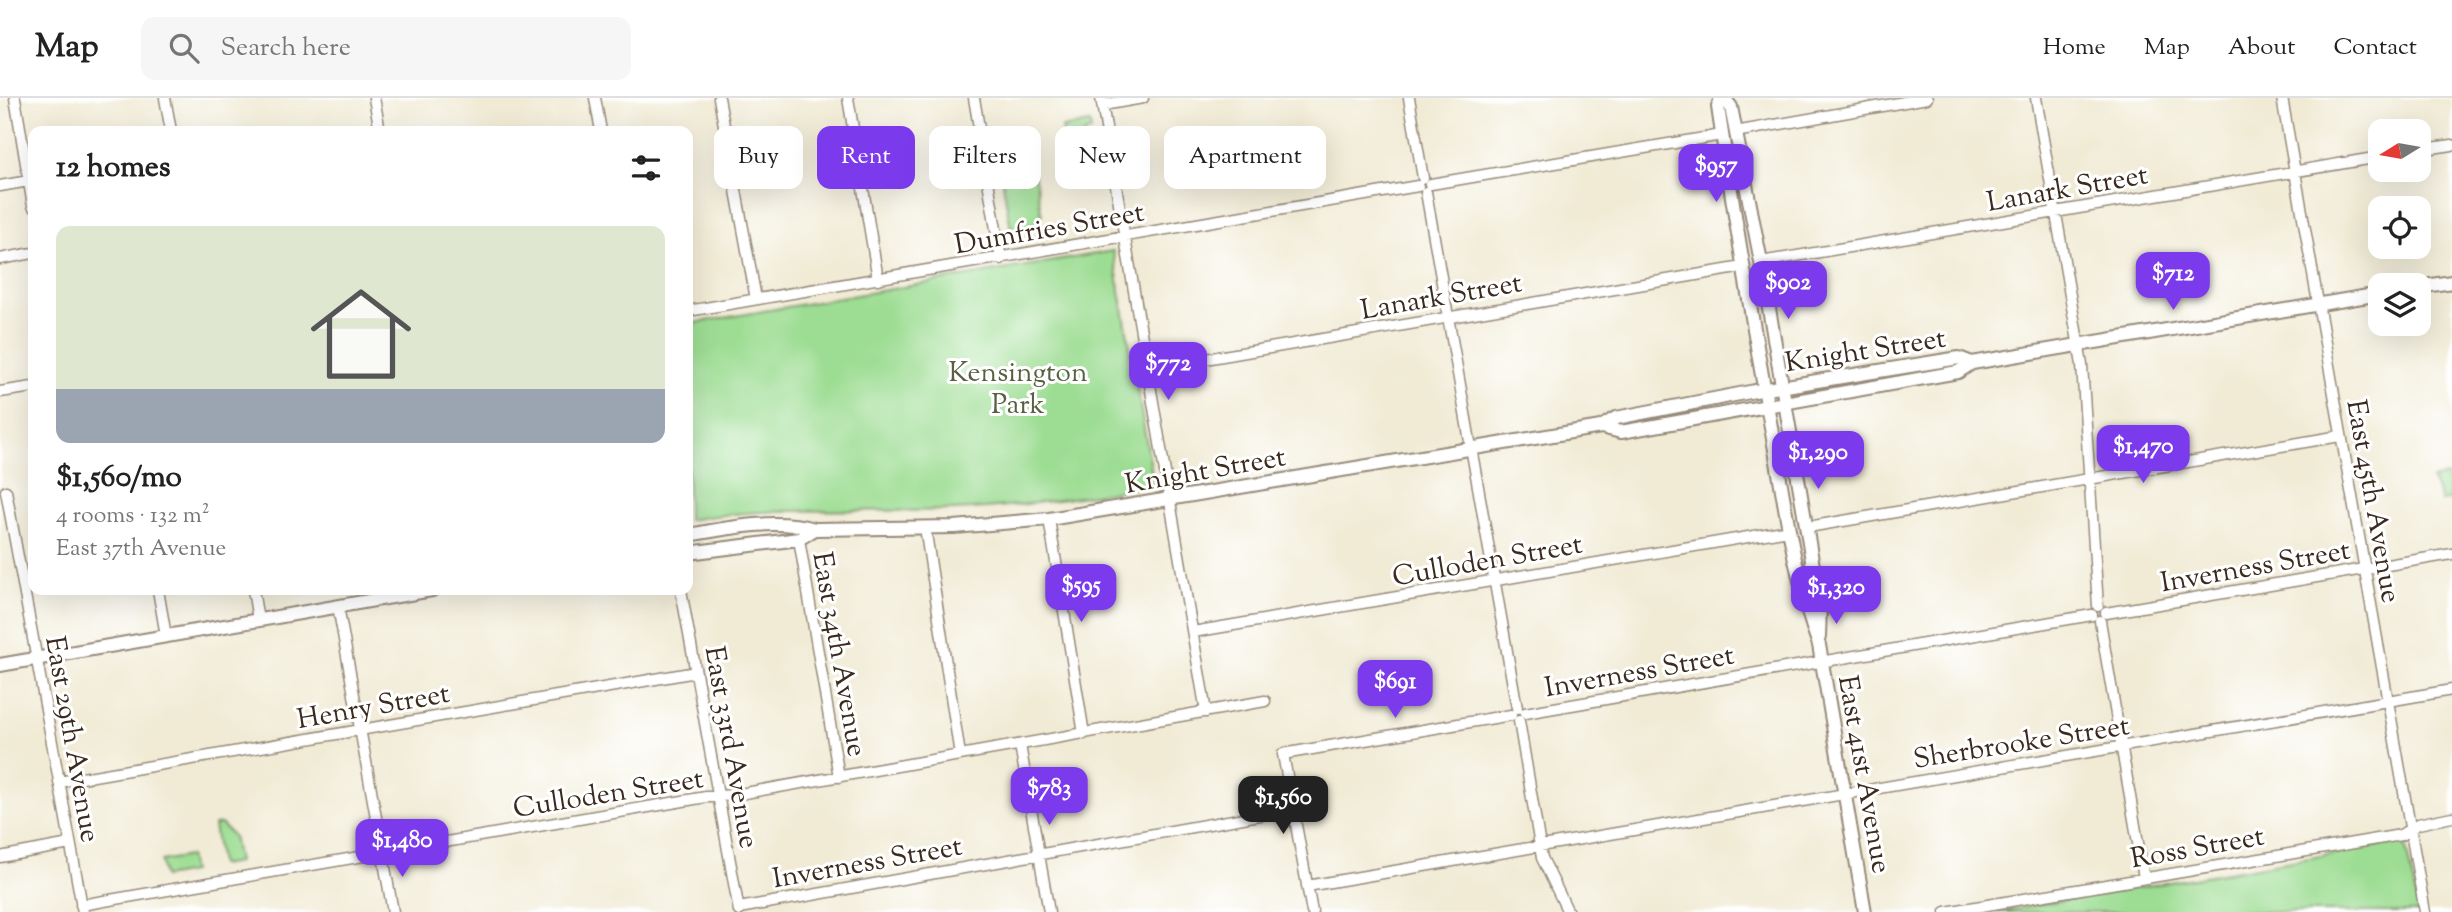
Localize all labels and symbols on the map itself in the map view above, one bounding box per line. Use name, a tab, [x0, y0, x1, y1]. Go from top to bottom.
north arrow	[2368, 119, 2431, 182]
pin: $957	[1675, 144, 1757, 204]
street label: Lanark Street	[1984, 156, 2152, 224]
street label: Dumfries Street	[952, 194, 1148, 266]
pin: $712	[2132, 252, 2214, 312]
pin: $902	[1747, 262, 1829, 321]
street label: Lanark Street	[1358, 264, 1526, 332]
street label: Knight Street	[1782, 319, 1949, 384]
pin: $772	[1127, 342, 1209, 402]
park label: Kensington Park	[949, 354, 1087, 426]
street label: East 45th Avenue	[2335, 397, 2410, 606]
pin: $1,470	[2086, 426, 2200, 485]
pin: $1,290	[1761, 432, 1875, 491]
street label: Knight Street	[1122, 438, 1289, 506]
street label: Culloden Street	[1389, 525, 1586, 598]
street label: Inverness Street	[2158, 532, 2354, 604]
street label: East 34th Avenue	[800, 549, 876, 760]
pin: $595	[1040, 564, 1122, 624]
pin: $1,320	[1779, 566, 1893, 626]
street label: East 29th Avenue	[33, 633, 109, 846]
street label: Inverness Street	[1542, 637, 1738, 709]
street label: East 33rd Avenue	[693, 643, 768, 852]
pin: $691	[1354, 660, 1436, 720]
street label: East 41st Avenue	[1826, 673, 1900, 877]
street label: Henry Street	[294, 675, 453, 741]
street label: Sherbrooke Street	[1910, 707, 2133, 781]
street label: Culloden Street	[510, 760, 707, 830]
pin: $783	[1008, 768, 1090, 827]
pin: $1,560	[1226, 776, 1340, 836]
street label: Ross Street	[2128, 817, 2268, 880]
pin: $1,480	[345, 820, 459, 879]
street label: Inverness Street	[770, 828, 966, 900]

